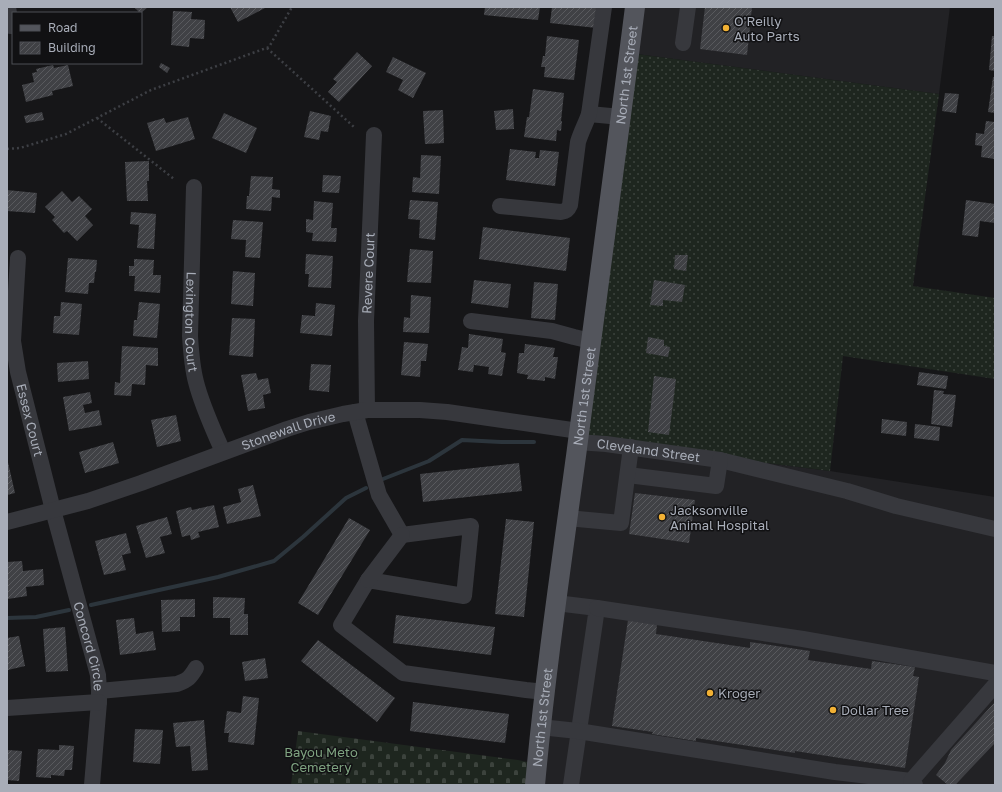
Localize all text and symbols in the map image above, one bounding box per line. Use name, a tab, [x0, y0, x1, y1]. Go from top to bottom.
legend	[12, 12, 142, 64]
place label: O'Reilly Auto Parts	[734, 13, 800, 44]
text: Road	[48, 20, 77, 35]
marker: O'Reilly Auto Parts	[721, 23, 731, 33]
street label: North 1st Street	[612, 24, 641, 125]
text: Building	[48, 40, 96, 55]
street label: Revere Court	[358, 232, 378, 314]
street label: Lexington Court	[182, 271, 202, 373]
street label: North 1st Street	[569, 346, 599, 447]
street label: Essex Court	[13, 382, 47, 458]
street label: Stonewall Drive	[239, 408, 337, 453]
street label: Cleveland Street	[596, 435, 701, 465]
place label: Jacksonville Animal Hospital	[670, 502, 769, 533]
marker: Jacksonville Animal Hospital	[657, 512, 667, 522]
street label: Concord Circle	[70, 600, 107, 691]
street label: North 1st Street	[529, 667, 556, 768]
place label: Kroger	[718, 685, 760, 701]
marker: Kroger	[705, 688, 715, 698]
place label: Dollar Tree	[841, 702, 909, 718]
marker: Dollar Tree	[828, 705, 838, 715]
park label: Bayou Meto Cemetery	[284, 744, 358, 775]

